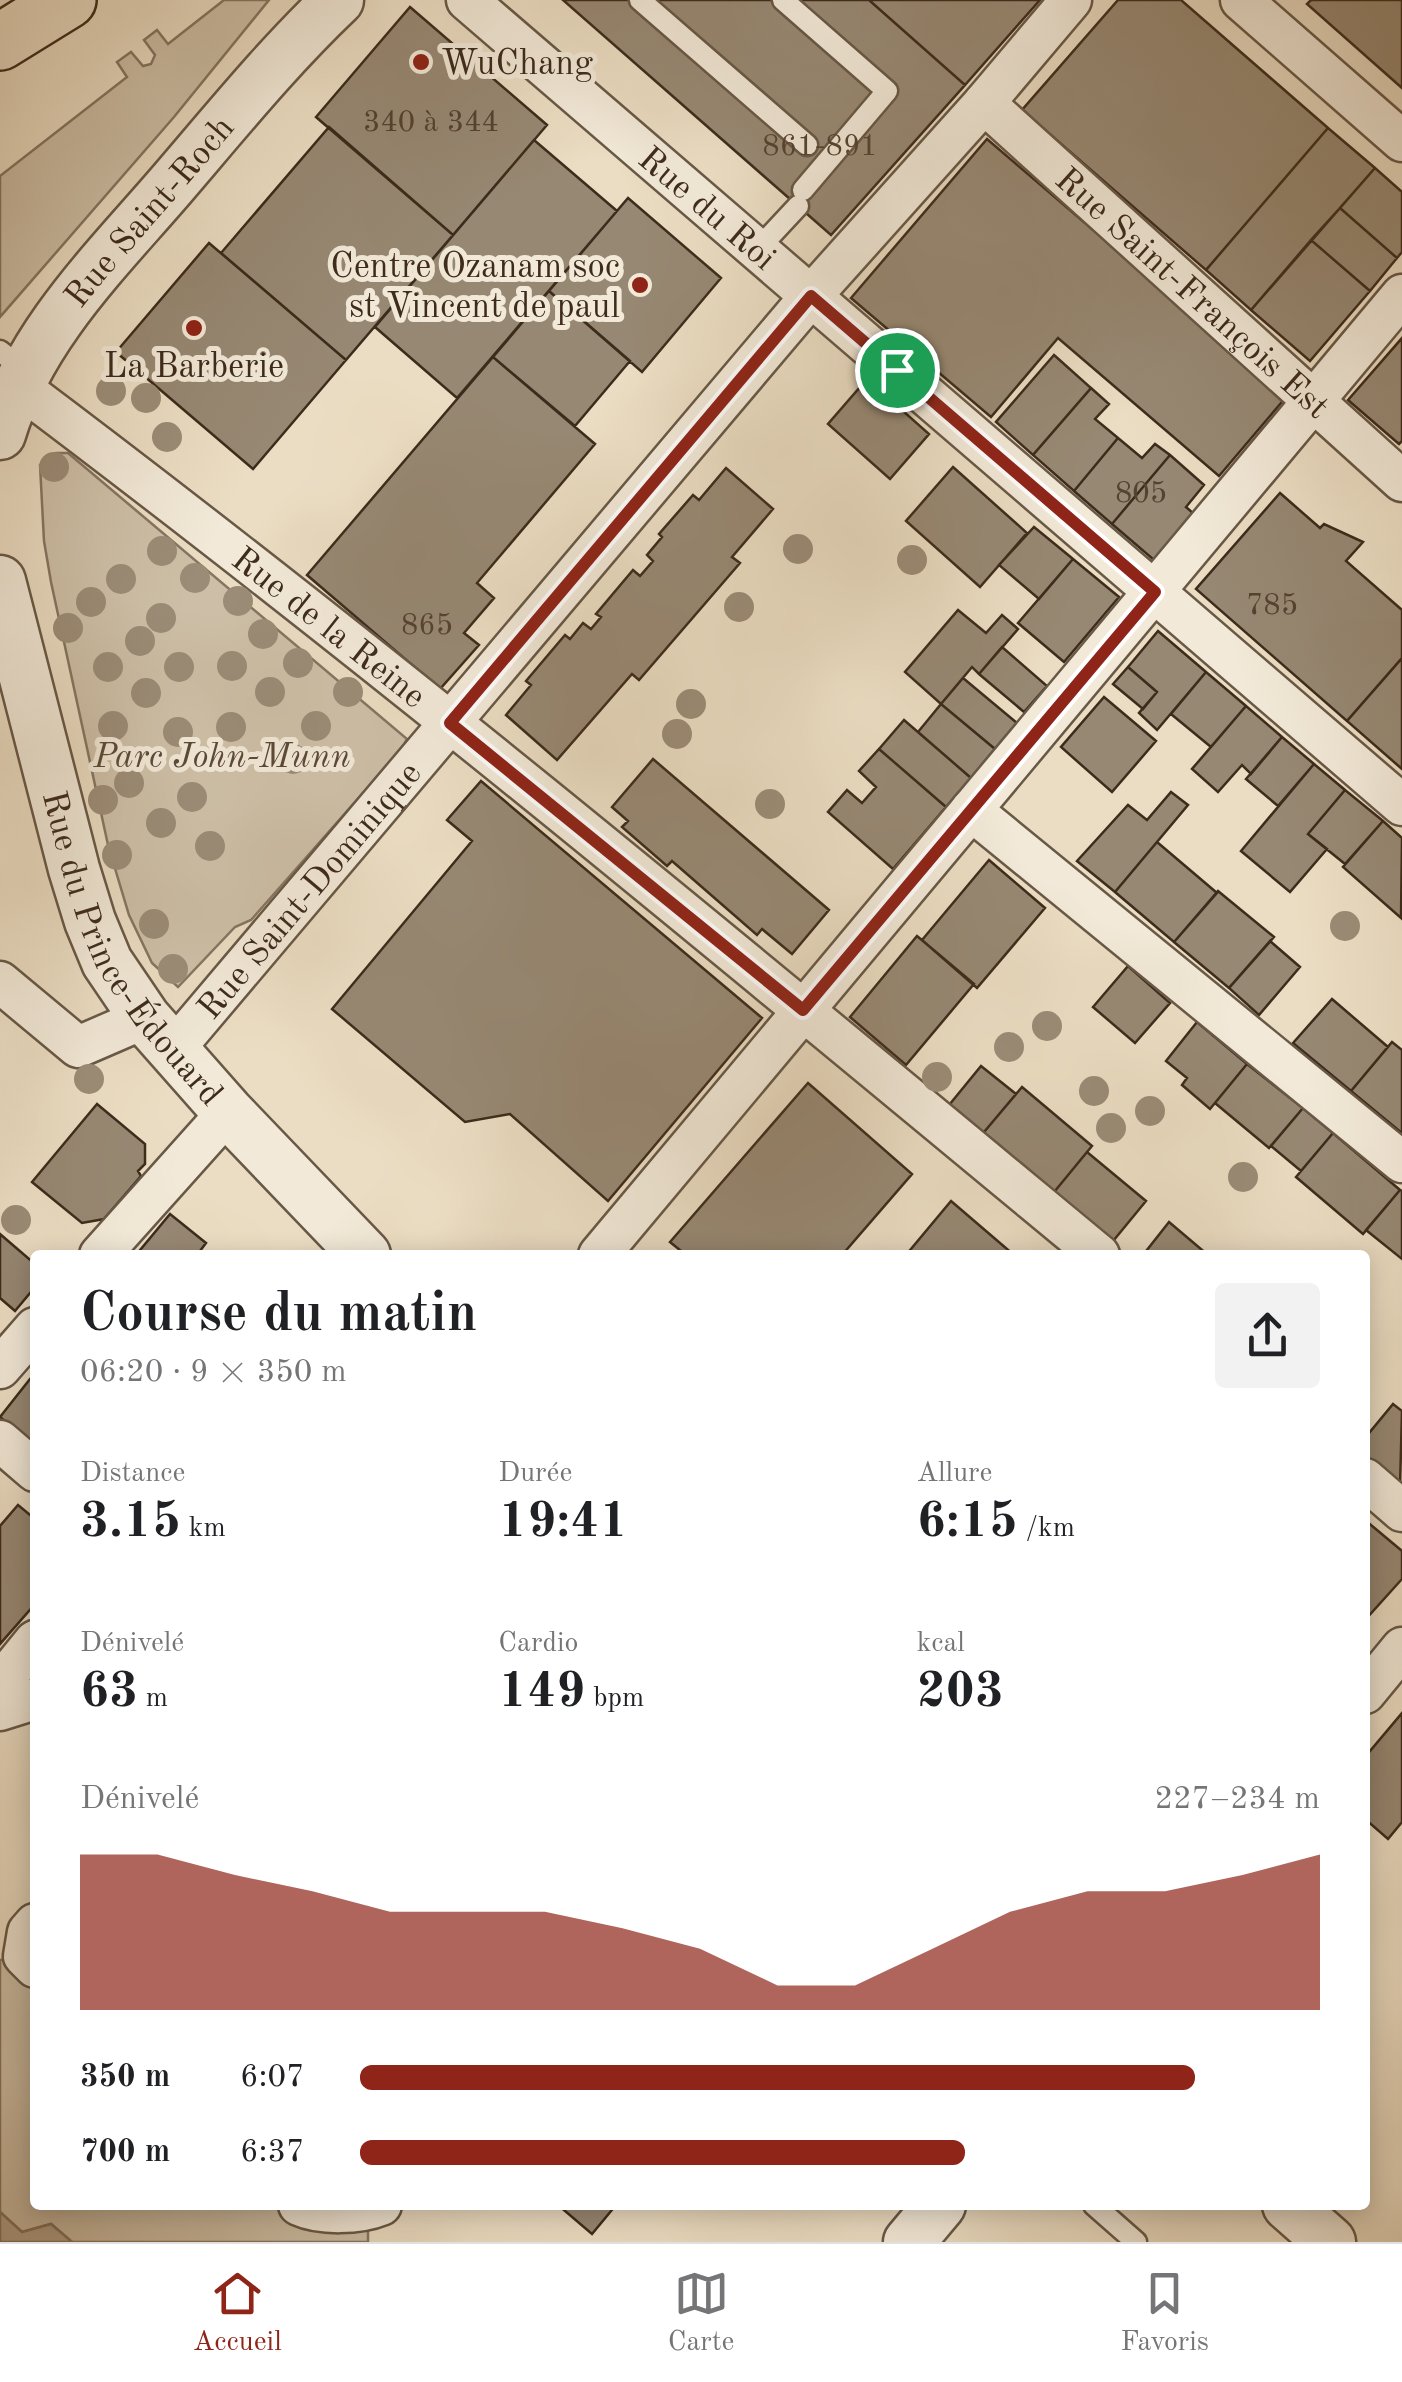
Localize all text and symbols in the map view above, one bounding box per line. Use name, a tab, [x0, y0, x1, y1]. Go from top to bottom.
place label: WuChang	[441, 47, 593, 82]
marker: WuChang	[410, 51, 432, 73]
house number: 340 à 344	[363, 108, 499, 138]
street label: Rue Saint-Roch	[59, 111, 242, 315]
house number: 861-891	[762, 132, 878, 162]
street label: Rue du Roi	[631, 141, 782, 278]
street label: Rue Saint-François Est	[1048, 162, 1335, 426]
place label: Centre Ozanam soc st Vincent de paul	[330, 250, 620, 325]
marker: Centre Ozanam soc st Vincent de paul	[629, 274, 651, 296]
marker: La Barberie	[183, 317, 205, 339]
pin	[855, 328, 940, 413]
icon: arrive	[870, 343, 925, 398]
place label: La Barberie	[104, 350, 284, 385]
house number: 805	[1115, 479, 1167, 509]
street label: Rue de la Reine	[225, 542, 431, 715]
house number: 785	[1246, 591, 1298, 621]
house number: 865	[401, 611, 453, 641]
park label: Parc John-Munn	[92, 740, 351, 775]
street label: Rue Saint-Dominique	[192, 756, 429, 1027]
street label: Rue du Prince-Édouard	[35, 788, 228, 1113]
button: share	[1215, 1283, 1320, 1388]
text: Course du matin	[80, 1288, 477, 1343]
text: 06:20 · 9 × 350 m	[80, 1357, 347, 1389]
text: Distance	[80, 1460, 185, 1488]
text: Durée	[498, 1460, 572, 1488]
text: Allure	[917, 1460, 992, 1488]
text: 3.15	[80, 1498, 181, 1548]
text: 19:41	[498, 1498, 628, 1548]
text: 6:15	[917, 1498, 1018, 1548]
text: km	[181, 1515, 226, 1543]
text: /km	[1018, 1515, 1075, 1543]
text: Dénivelé	[80, 1630, 184, 1658]
text: Cardio	[498, 1630, 578, 1658]
text: kcal	[917, 1630, 965, 1658]
text: 63	[80, 1668, 138, 1718]
text: 149	[498, 1668, 585, 1718]
text: 203	[917, 1668, 1004, 1718]
text: m	[138, 1685, 168, 1713]
text: bpm	[585, 1685, 644, 1713]
text: Dénivelé	[80, 1784, 199, 1816]
text: 227–234 m	[1154, 1784, 1320, 1816]
text: 350 m	[80, 2062, 170, 2094]
text: 6:07	[240, 2062, 305, 2094]
text: 700 m	[80, 2137, 170, 2169]
text: 6:37	[240, 2137, 305, 2169]
tab: Accueil	[193, 2266, 282, 2361]
tab: Carte	[668, 2266, 734, 2361]
tab: Favoris	[1120, 2266, 1209, 2361]

